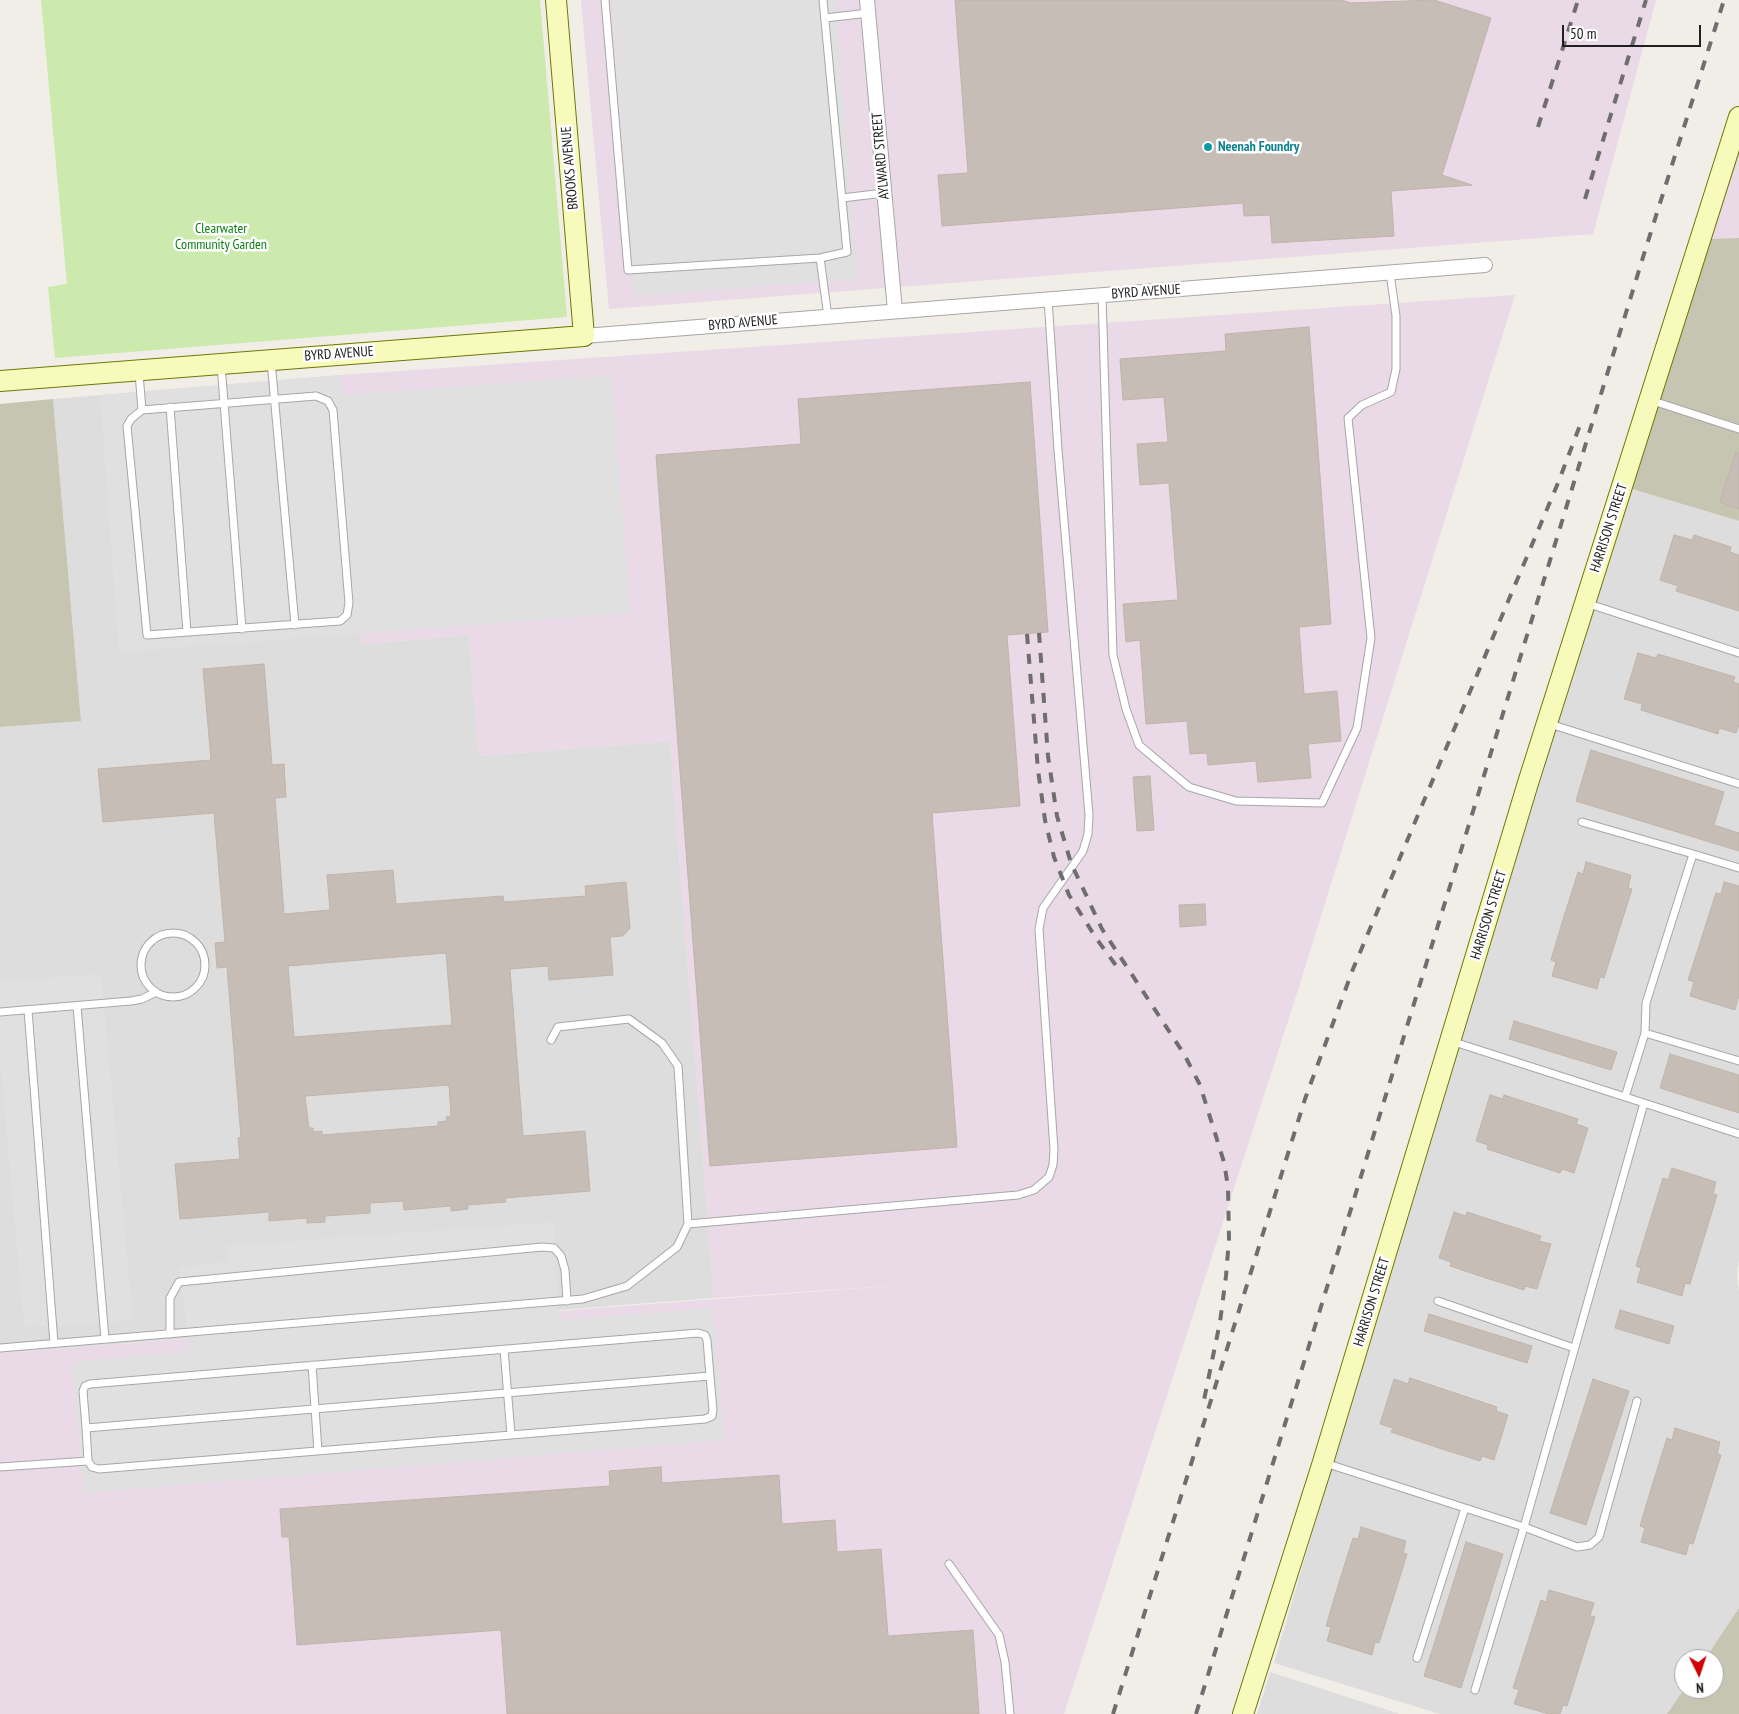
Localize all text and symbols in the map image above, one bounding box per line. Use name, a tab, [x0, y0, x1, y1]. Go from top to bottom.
scale bar	[1564, 15, 1703, 47]
text: 50 m	[1570, 24, 1596, 43]
street label: AYLWARD STREET	[869, 112, 893, 200]
street label: BROOKS AVENUE	[558, 126, 582, 210]
place label: Neenah Foundry	[1218, 139, 1299, 155]
marker: Neenah Foundry	[1202, 141, 1214, 153]
park label: Clearwater Community Garden	[175, 221, 267, 253]
street label: BYRD AVENUE	[1111, 281, 1181, 303]
street label: BYRD AVENUE	[708, 312, 778, 334]
street label: BYRD AVENUE	[304, 343, 374, 365]
street label: HARRISON STREET	[1587, 482, 1631, 574]
street label: HARRISON STREET	[1467, 868, 1511, 962]
street label: HARRISON STREET	[1350, 1255, 1394, 1349]
north arrow	[1674, 1649, 1724, 1699]
text: N	[1696, 1679, 1704, 1697]

